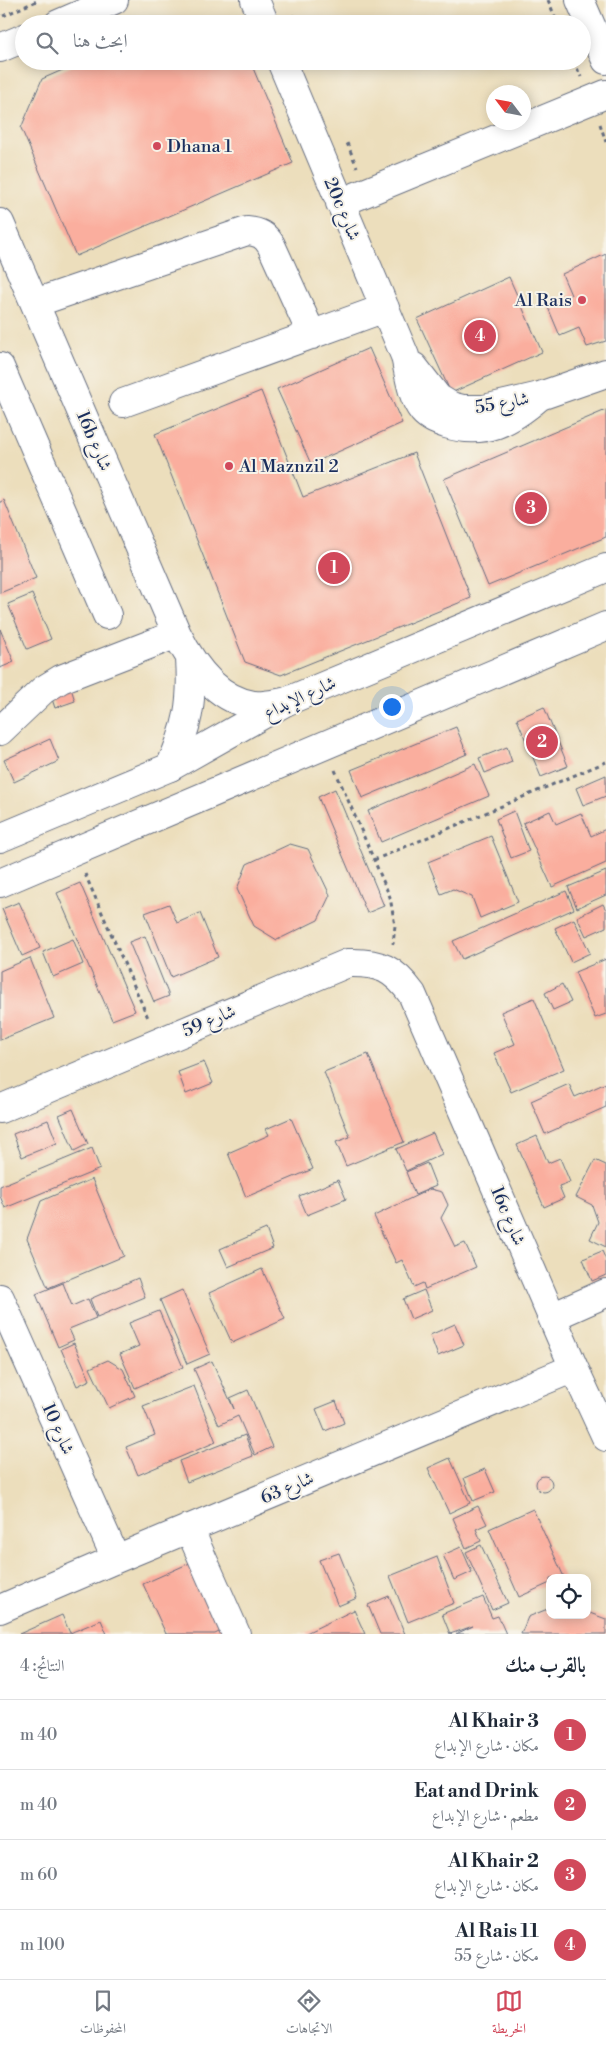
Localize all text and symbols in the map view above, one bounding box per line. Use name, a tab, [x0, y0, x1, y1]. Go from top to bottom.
search box	[15, 15, 591, 70]
icon: search	[33, 29, 61, 57]
text: ابحث هنا	[73, 29, 128, 53]
north arrow	[486, 85, 531, 130]
place label: Dhana 1	[167, 135, 232, 158]
marker: Dhana 1	[151, 140, 163, 152]
street label: 20c شارع	[316, 174, 366, 245]
place label: Al Rais	[514, 289, 572, 312]
marker: Al Rais	[576, 294, 588, 306]
pin: 4	[464, 317, 496, 355]
street label: شارع 55	[473, 387, 532, 422]
street label: 16b شارع	[68, 407, 117, 476]
place label: Al Maznzil 2	[238, 455, 339, 478]
marker: Al Maznzil 2	[223, 460, 235, 472]
pin: 3	[515, 489, 547, 527]
pin: 1	[318, 549, 350, 587]
street label: شارع الإبداع	[260, 671, 341, 727]
your location	[379, 694, 405, 720]
pin: 2	[526, 723, 558, 761]
street label: شارع 59	[179, 1000, 240, 1045]
street label: 16c شارع	[483, 1183, 531, 1250]
street label: شارع 10	[34, 1400, 80, 1460]
street label: شارع 63	[257, 1467, 318, 1512]
map controls	[546, 1574, 591, 1619]
button: locate	[546, 1574, 591, 1619]
text: بالقرب منك	[505, 1653, 586, 1679]
text: النتائج: 4	[20, 1656, 65, 1676]
text: Al Khair 3	[449, 1709, 539, 1733]
text: 40 m	[20, 1725, 57, 1745]
text: 1	[566, 1725, 574, 1745]
text: مكان · شارع الإبداع	[434, 1736, 539, 1756]
text: Eat and Drink	[414, 1779, 539, 1803]
text: 40 m	[20, 1795, 57, 1815]
text: 2	[565, 1795, 575, 1815]
text: مطعم · شارع الإبداع	[432, 1806, 539, 1826]
text: Al Khair 2	[448, 1849, 539, 1873]
text: 60 m	[20, 1865, 58, 1885]
text: 3	[565, 1865, 575, 1885]
text: مكان · شارع الإبداع	[434, 1876, 539, 1896]
text: Al Rais 11	[455, 1919, 539, 1943]
text: 100 m	[20, 1935, 65, 1955]
text: 4	[565, 1935, 575, 1955]
text: مكان · شارع 55	[454, 1946, 539, 1966]
tab: المحفوظات	[80, 1987, 126, 2042]
tab: الاتجاهات	[286, 1987, 332, 2042]
tab: الخريطة	[492, 1987, 526, 2042]

